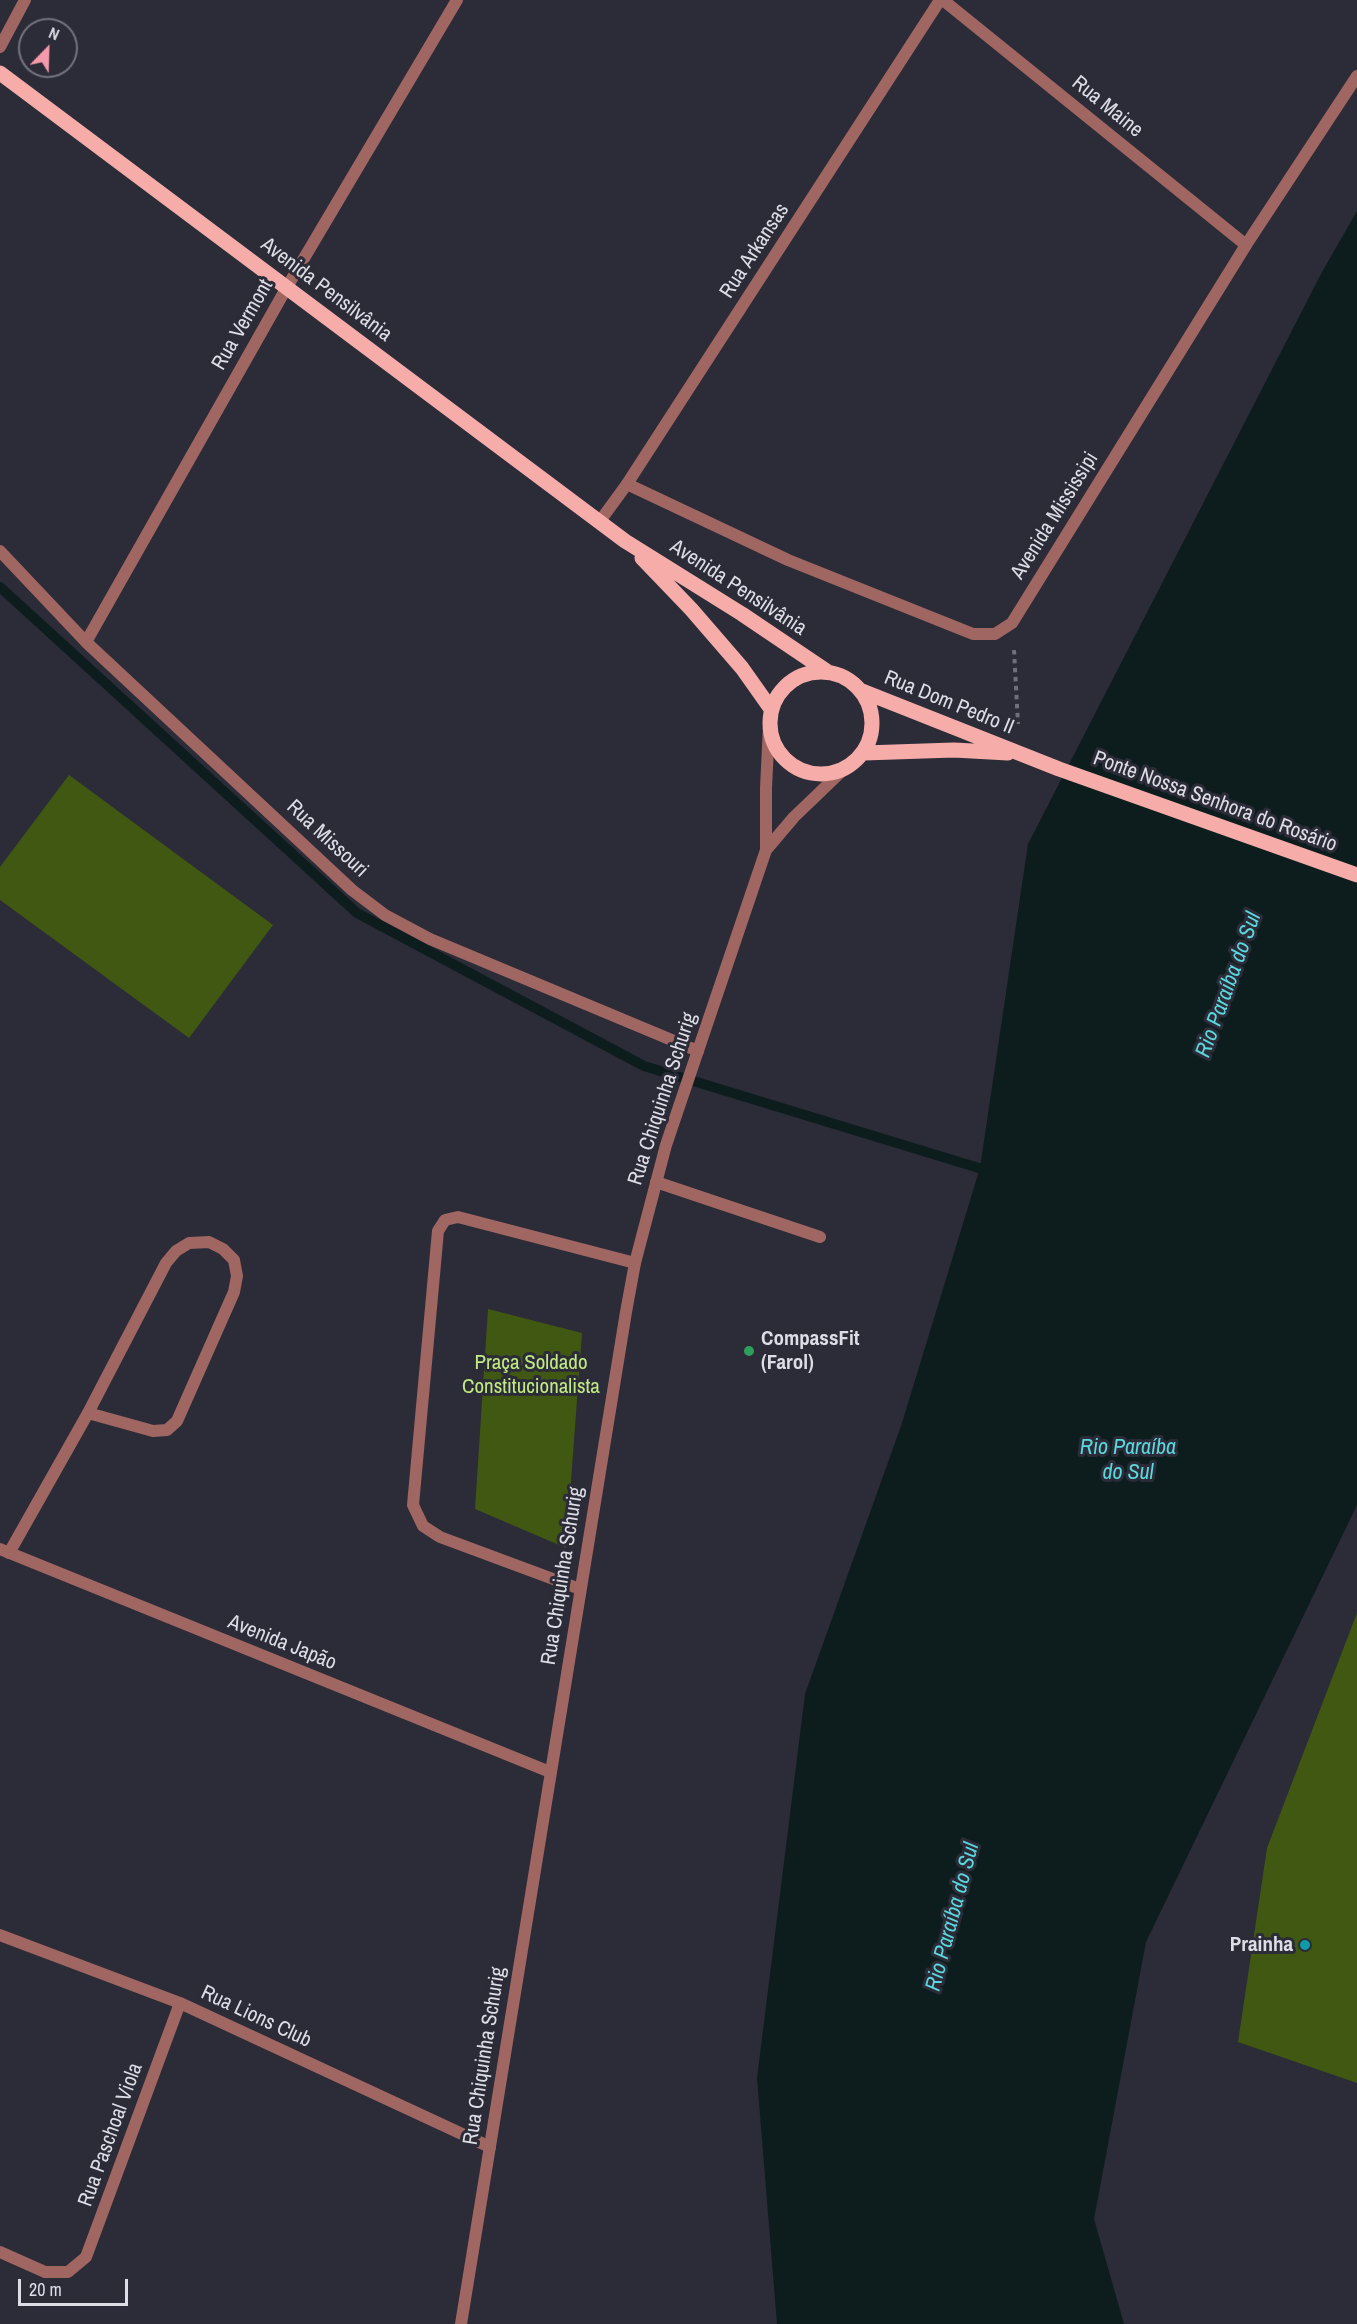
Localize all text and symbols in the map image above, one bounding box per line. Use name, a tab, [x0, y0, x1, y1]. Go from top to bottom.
north arrow	[18, 18, 78, 78]
text: N	[46, 21, 63, 45]
street label: Rua Maine	[1066, 71, 1148, 143]
street label: Rua Arkansas	[715, 199, 795, 303]
street label: Avenida Pensilvânia	[255, 232, 397, 348]
street label: Rua Vermont	[207, 275, 279, 375]
street label: Avenida Mississipi	[1006, 448, 1104, 584]
street label: Avenida Pensilvânia	[665, 534, 811, 642]
street label: Rua Dom Pedro II	[880, 666, 1018, 740]
street label: Ponte Nossa Senhora do Rosário	[1090, 746, 1340, 858]
street label: Rua Missouri	[281, 795, 373, 883]
water label: Rio Paraíba do Sul	[1191, 909, 1267, 1061]
street label: Rua Chiquinha Schurig	[623, 1010, 703, 1188]
place label: CompassFit (Farol)	[761, 1326, 860, 1376]
marker: CompassFit (Farol)	[742, 1344, 756, 1358]
park label: Praça Soldado Constitucionalista	[462, 1350, 600, 1400]
water label: Rio Paraíba do Sul	[1080, 1435, 1176, 1486]
street label: Rua Chiquinha Schurig	[536, 1485, 590, 1667]
street label: Avenida Japão	[224, 1610, 340, 1676]
water label: Rio Paraíba do Sul	[921, 1840, 985, 1994]
place label: Prainha	[1230, 1932, 1293, 1958]
marker: Prainha	[1298, 1938, 1312, 1952]
street label: Rua Chiquinha Schurig	[458, 1965, 512, 2147]
street label: Rua Lions Club	[197, 1980, 315, 2054]
street label: Rua Paschoal Viola	[73, 2060, 149, 2210]
scale bar	[21, 2267, 130, 2305]
text: 20 m	[29, 2277, 62, 2302]

